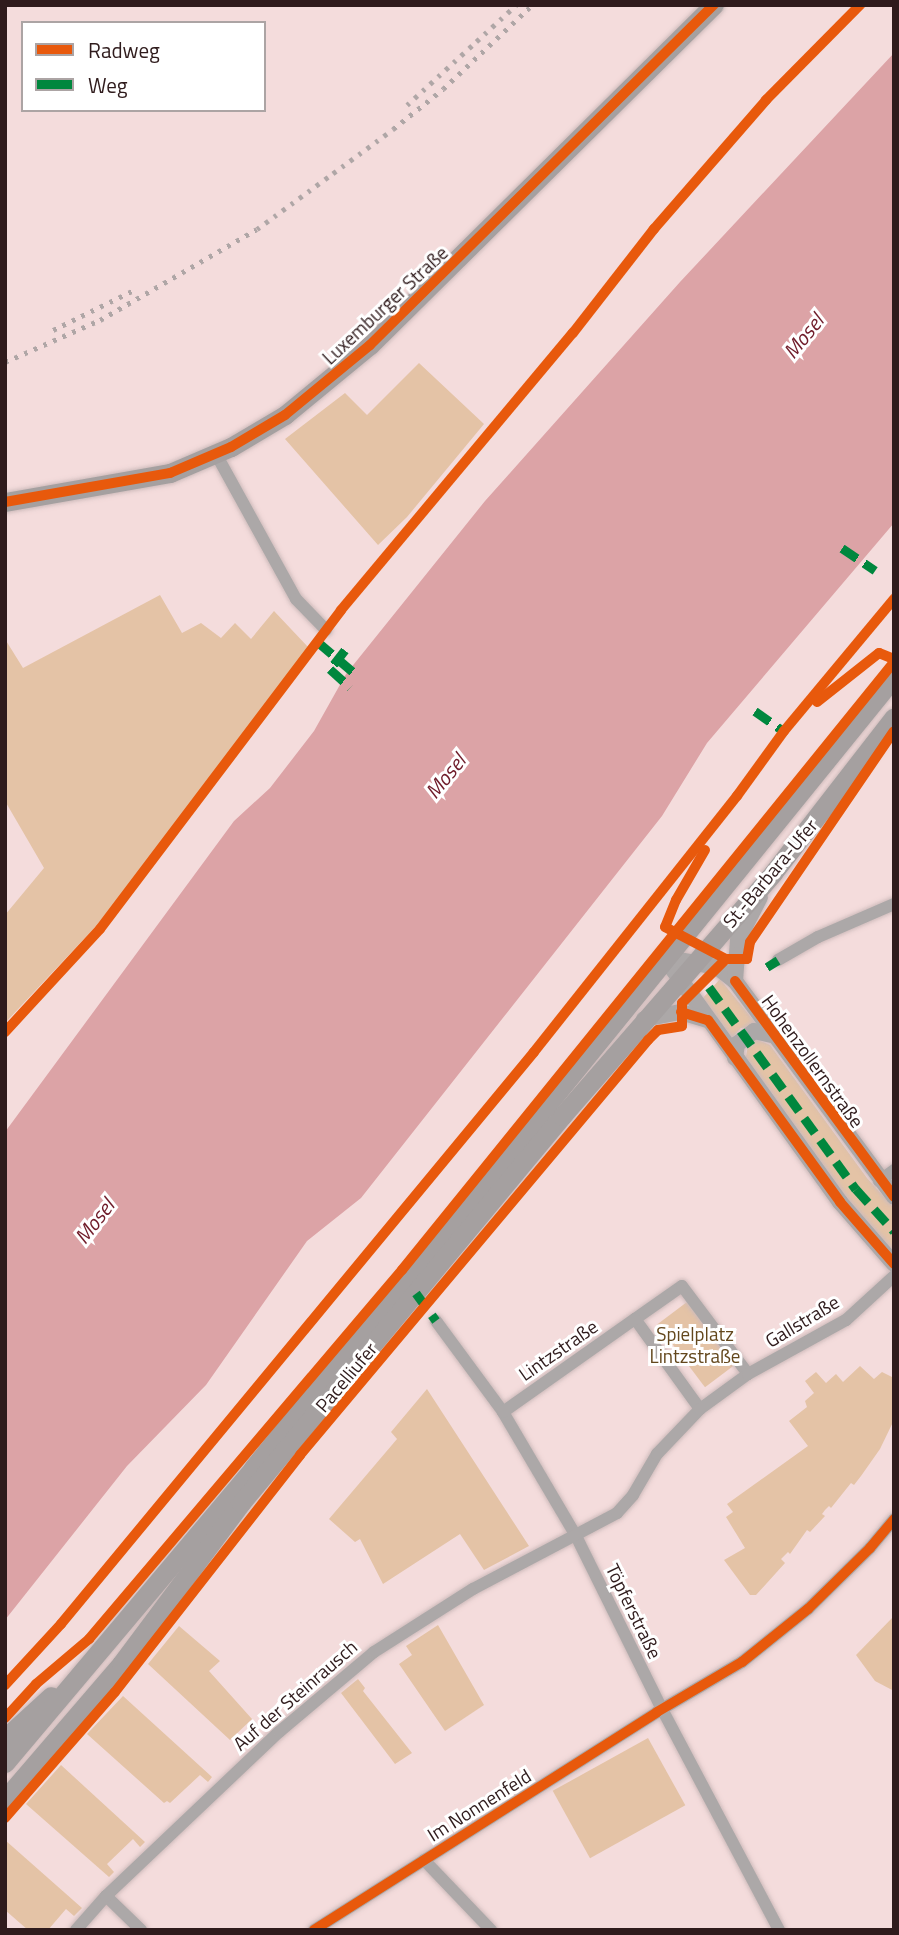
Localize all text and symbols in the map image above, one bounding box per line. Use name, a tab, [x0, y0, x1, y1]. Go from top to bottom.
legend	[21, 21, 266, 112]
text: Radweg	[88, 34, 160, 66]
text: Weg	[88, 69, 128, 101]
street label: Luxemburger Straße	[318, 241, 452, 369]
water label: Mosel	[778, 309, 828, 363]
water label: Mosel	[420, 749, 470, 803]
street label: St.-Barbara-Ufer	[718, 814, 822, 932]
street label: Hohenzollernstraße	[757, 990, 869, 1132]
water label: Mosel	[69, 1194, 119, 1248]
street label: Gallstraße	[761, 1290, 843, 1352]
street label: Lintzstraße	[514, 1315, 602, 1385]
park label: Spielplatz Lintzstraße	[650, 1323, 740, 1367]
street label: Pacelliufer	[310, 1338, 382, 1416]
street label: Töpferstraße	[601, 1560, 667, 1662]
street label: Auf der Steinrausch	[228, 1635, 362, 1755]
street label: Im Nonnenfeld	[423, 1764, 535, 1846]

